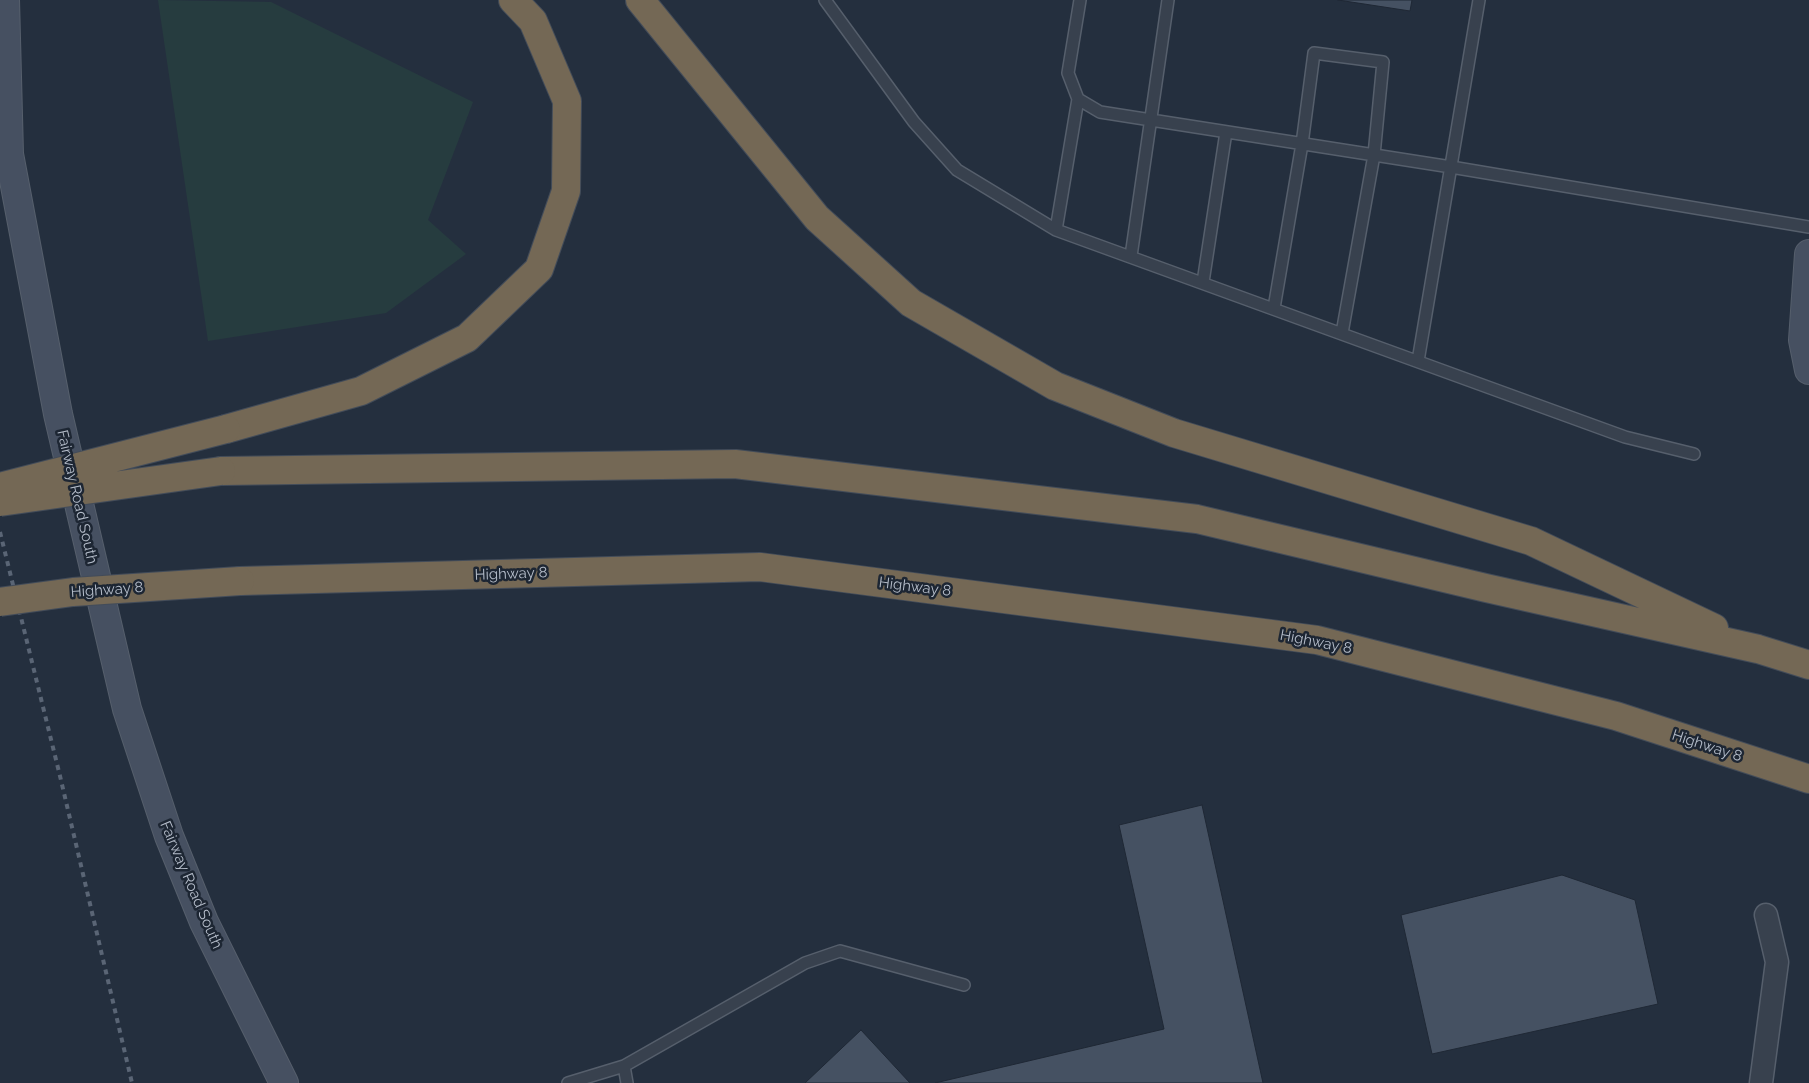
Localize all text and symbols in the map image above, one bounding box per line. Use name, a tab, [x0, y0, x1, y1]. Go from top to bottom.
street label: Fairway Road South	[53, 428, 101, 566]
street label: Highway 8	[474, 564, 548, 584]
street label: Highway 8	[878, 574, 952, 600]
street label: Highway 8	[70, 578, 144, 602]
street label: Highway 8	[1278, 626, 1354, 658]
street label: Highway 8	[1670, 726, 1744, 766]
street label: Fairway Road South	[156, 818, 226, 952]

